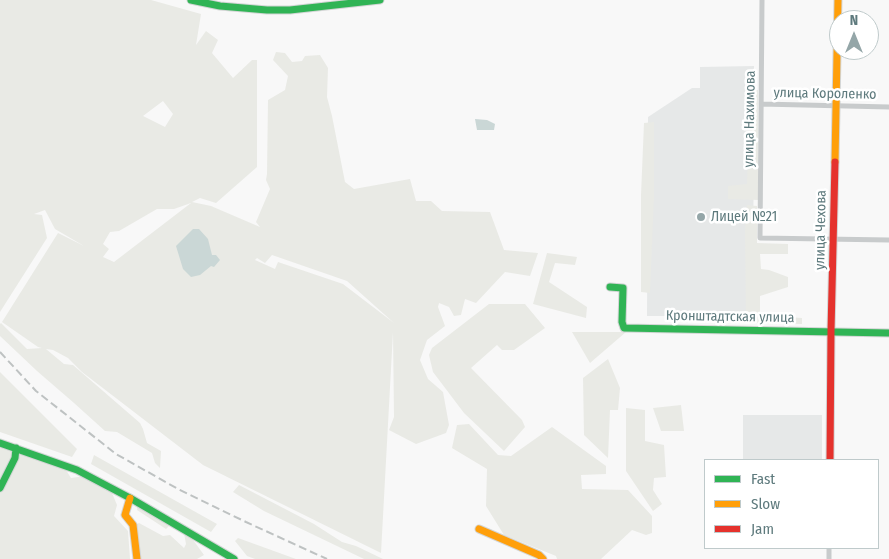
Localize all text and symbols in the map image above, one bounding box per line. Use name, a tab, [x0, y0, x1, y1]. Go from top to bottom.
north arrow	[829, 10, 879, 60]
text: N	[850, 12, 858, 29]
street label: улица Нахимова	[741, 70, 759, 168]
street label: улица Короленко	[773, 85, 877, 103]
street label: улица Чехова	[812, 190, 830, 270]
place label: Лицей №21	[711, 209, 777, 225]
marker: Лицей №21	[695, 211, 707, 223]
street label: Кронштадтская улица	[666, 307, 794, 327]
legend	[704, 459, 879, 549]
text: Fast	[751, 470, 775, 488]
text: Slow	[751, 495, 780, 513]
text: Jam	[751, 520, 774, 538]

